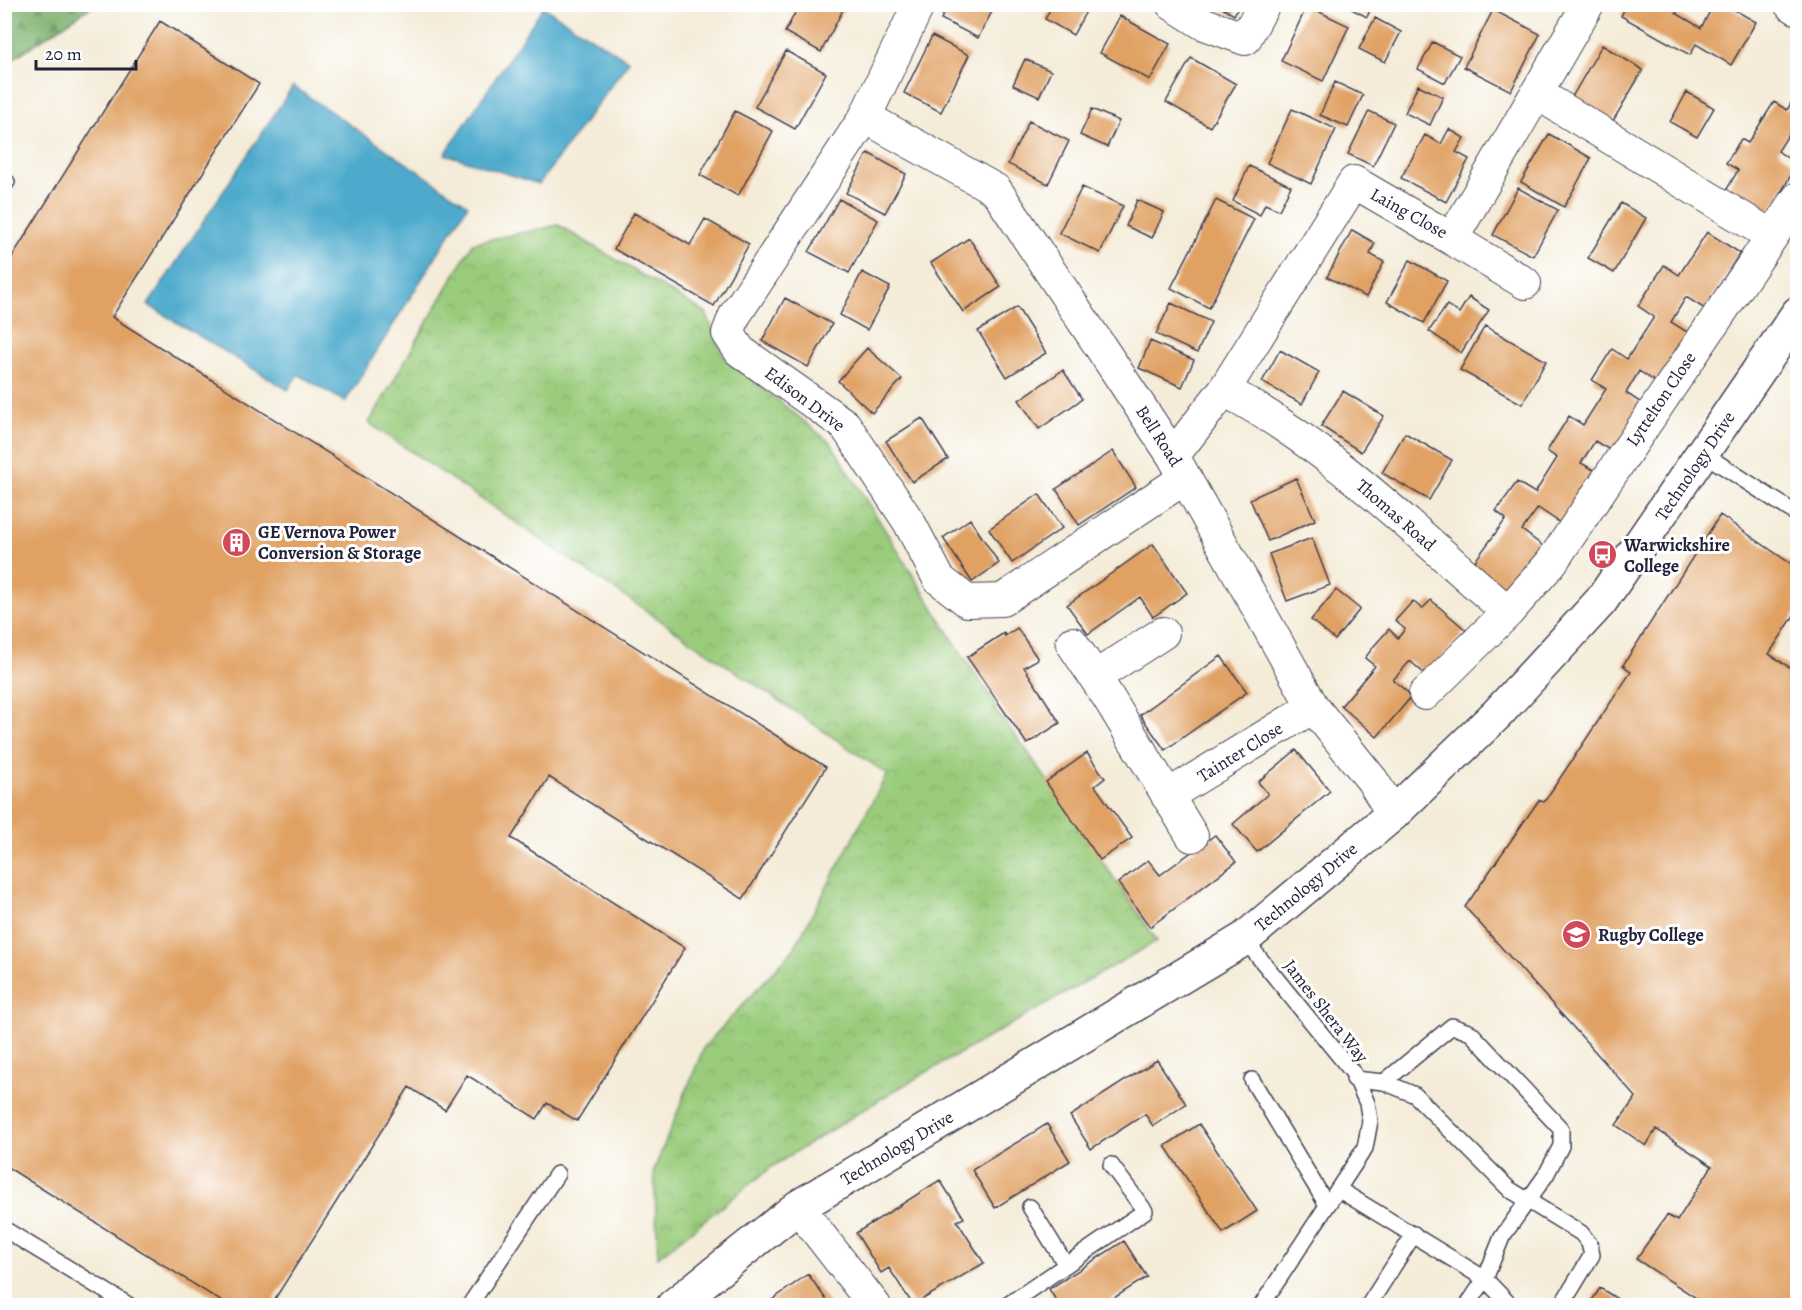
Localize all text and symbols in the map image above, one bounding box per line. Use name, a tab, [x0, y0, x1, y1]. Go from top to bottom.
scale bar	[36, 33, 136, 71]
text: 20 m	[45, 42, 82, 66]
street label: Laing Close	[1366, 182, 1452, 244]
street label: Lyttelton Close	[1620, 347, 1702, 451]
street label: Edison Drive	[760, 361, 850, 437]
street label: Bell Road	[1130, 401, 1188, 472]
street label: Technology Drive	[1649, 407, 1741, 525]
street label: Thomas Road	[1351, 474, 1441, 557]
place label: GE Vernova Power Conversion & Storage	[258, 520, 421, 565]
building icon: GE Vernova Power Conversion & Storage	[221, 526, 253, 558]
place label: Warwickshire College	[1623, 533, 1730, 578]
bus stop icon: Warwickshire College	[1587, 539, 1619, 571]
street label: Tainter Close	[1193, 716, 1287, 788]
street label: Technology Drive	[1250, 837, 1362, 937]
school or university icon: Rugby College	[1561, 919, 1593, 951]
place label: Rugby College	[1598, 923, 1704, 947]
street label: James Shera Way	[1278, 954, 1374, 1068]
street label: Technology Drive	[836, 1105, 958, 1191]

